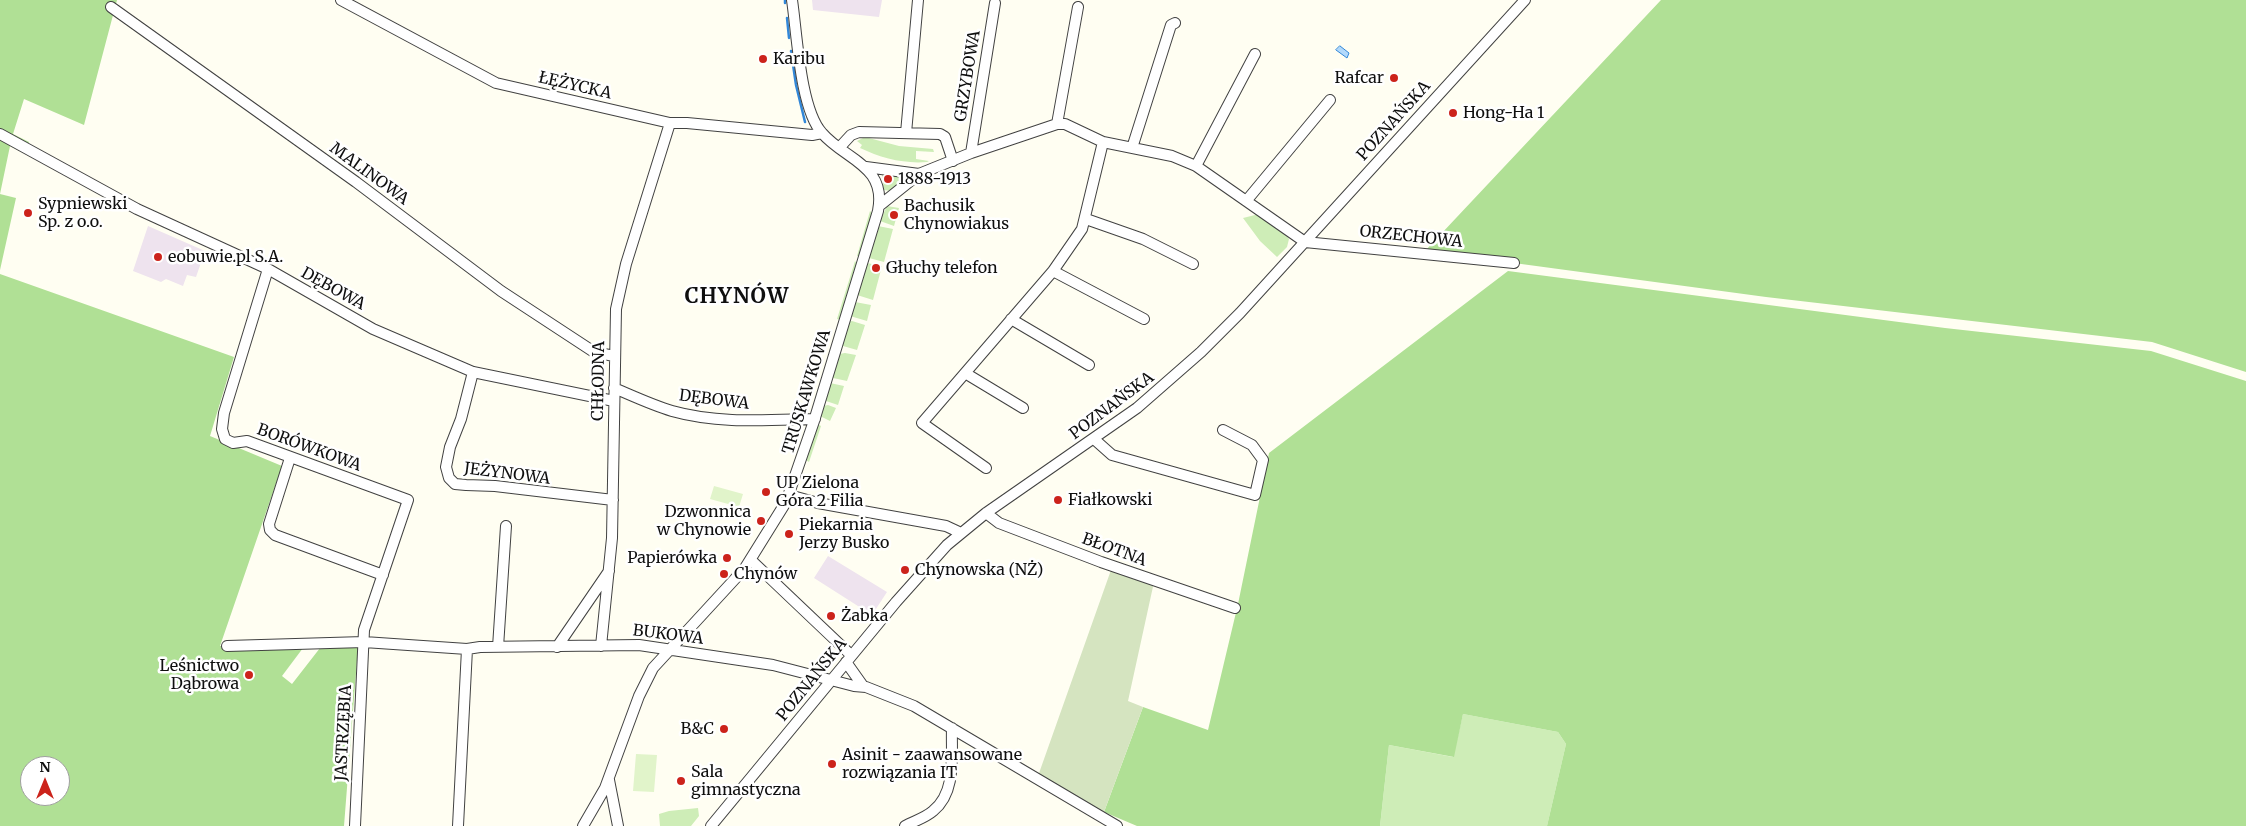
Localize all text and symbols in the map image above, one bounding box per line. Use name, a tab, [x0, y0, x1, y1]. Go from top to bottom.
street label: GRZYBOWA	[951, 29, 985, 123]
place label: Karibu	[773, 49, 825, 69]
marker: Karibu	[757, 53, 769, 65]
street label: ŁĘŻYCKA	[537, 68, 613, 104]
place label: Rafcar	[1335, 68, 1384, 88]
marker: Rafcar	[1388, 72, 1400, 84]
street label: POZNAŃSKA	[1353, 77, 1435, 165]
place label: Hong-Ha 1	[1463, 103, 1544, 123]
marker: Hong-Ha 1	[1447, 107, 1459, 119]
street label: MALINOWA	[326, 139, 412, 209]
place label: 1888-1913	[898, 169, 971, 189]
marker: 1888-1913	[882, 173, 894, 185]
place label: Sypniewski Sp. z o.o.	[38, 194, 127, 232]
place label: Bachusik Chynowiakus	[904, 196, 1009, 234]
marker: Sypniewski Sp. z o.o.	[22, 207, 34, 219]
marker: Bachusik Chynowiakus	[888, 209, 900, 221]
street label: ORZECHOWA	[1359, 222, 1463, 252]
place label: eobuwie.pl S.A.	[168, 247, 283, 267]
marker: eobuwie.pl S.A.	[152, 251, 164, 263]
place label: Głuchy telefon	[886, 258, 998, 278]
marker: Głuchy telefon	[870, 262, 882, 274]
street label: DĘBOWA	[298, 264, 368, 314]
district label: CHYNÓW	[684, 284, 790, 310]
street label: TRUSKAWKOWA	[779, 327, 835, 457]
street label: CHŁODNA	[589, 341, 609, 421]
street label: POZNAŃSKA	[1066, 368, 1158, 444]
street label: DĘBOWA	[678, 386, 750, 414]
street label: BORÓWKOWA	[254, 420, 364, 476]
street label: JEŻYNOWA	[463, 459, 551, 489]
place label: UP Zielona Góra 2 Filia	[776, 473, 863, 511]
marker: UP Zielona Góra 2 Filia	[760, 486, 772, 498]
place label: Fiałkowski	[1068, 490, 1153, 510]
marker: Fiałkowski	[1052, 494, 1064, 506]
place label: Dzwonnica w Chynowie	[657, 502, 751, 540]
marker: Dzwonnica w Chynowie	[755, 515, 767, 527]
place label: Piekarnia Jerzy Busko	[799, 515, 889, 553]
marker: Piekarnia Jerzy Busko	[783, 528, 795, 540]
street label: BŁOTNA	[1079, 530, 1149, 570]
place label: Papierówka	[627, 548, 717, 568]
marker: Papierówka	[721, 552, 733, 564]
place label: Chynowska (NŻ)	[915, 560, 1043, 580]
place label: Chynów	[734, 564, 797, 584]
marker: Chynowska (NŻ)	[899, 564, 911, 576]
marker: Chynów	[718, 568, 730, 580]
place label: Żabka	[841, 606, 888, 626]
marker: Żabka	[825, 610, 837, 622]
street label: BUKOWA	[632, 621, 704, 649]
street label: POZNAŃSKA	[773, 635, 851, 725]
place label: Leśnictwo Dąbrowa	[160, 656, 239, 694]
marker: Leśnictwo Dąbrowa	[243, 669, 255, 681]
street label: JASTRZĘBIA	[332, 684, 356, 782]
place label: B&C	[680, 719, 714, 739]
marker: B&C	[718, 723, 730, 735]
place label: Asinit - zaawansowane rozwiązania IT	[842, 745, 1022, 783]
north arrow	[20, 756, 70, 806]
text: N	[39, 758, 51, 776]
marker: Asinit - zaawansowane rozwiązania IT	[826, 758, 838, 770]
place label: Sala gimnastyczna	[691, 762, 801, 800]
marker: Sala gimnastyczna	[675, 775, 687, 787]

